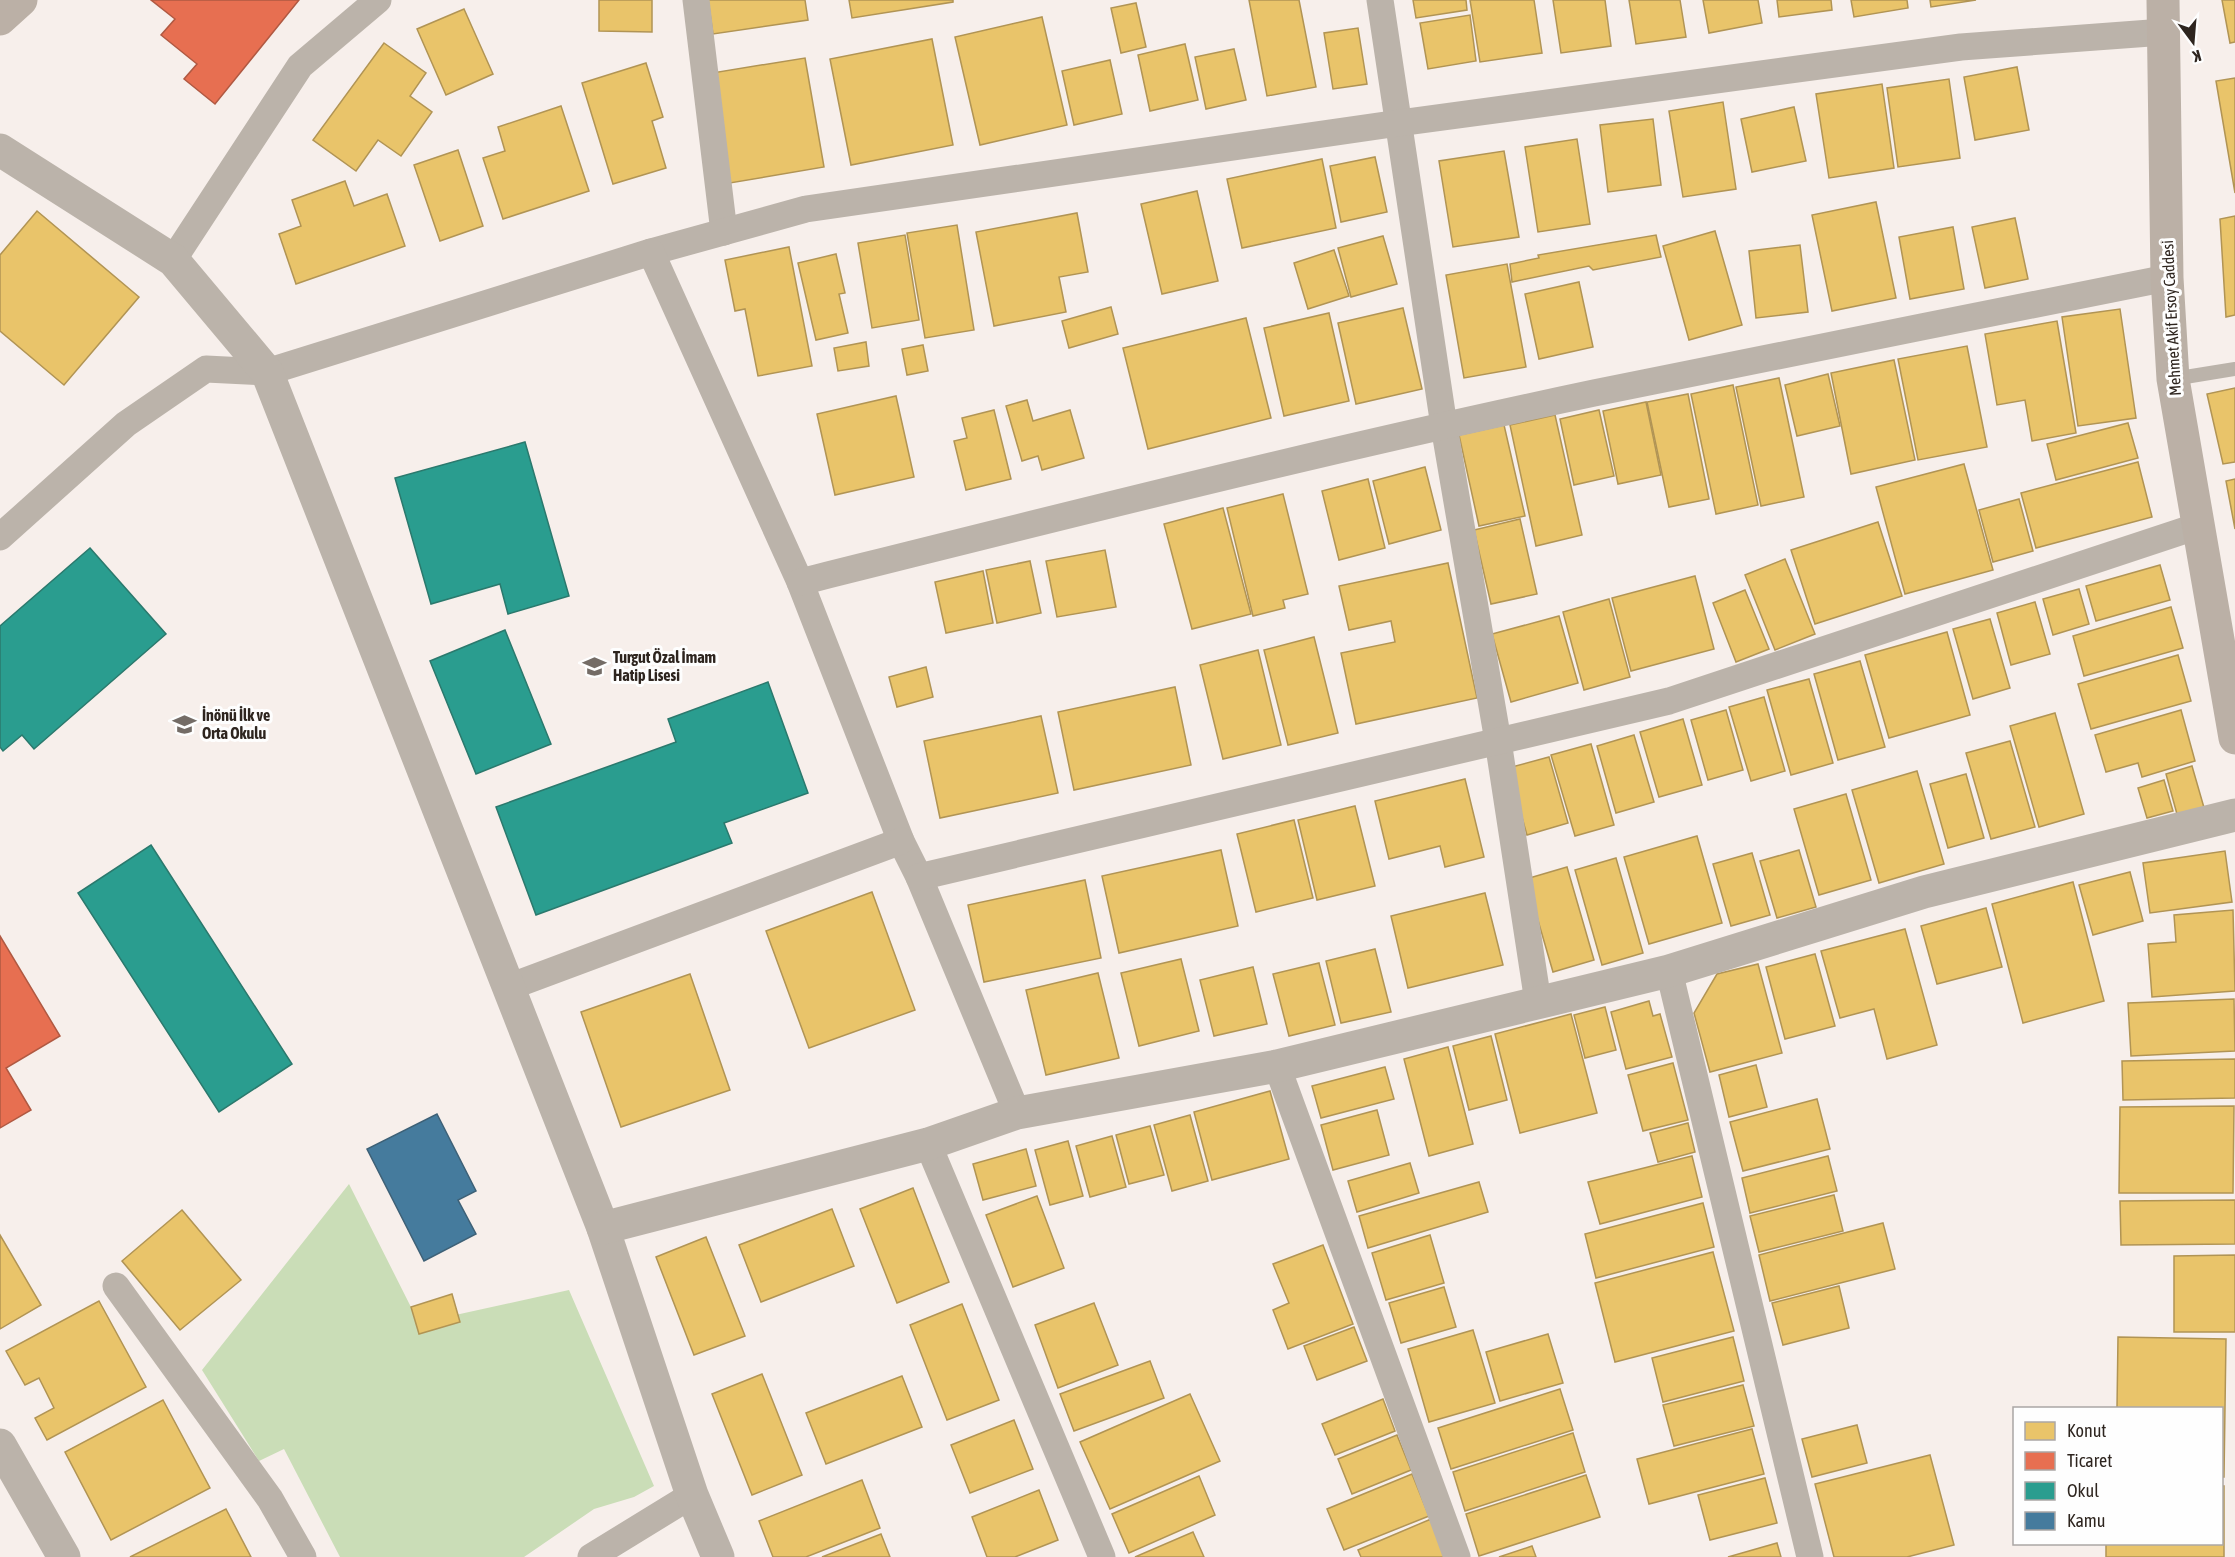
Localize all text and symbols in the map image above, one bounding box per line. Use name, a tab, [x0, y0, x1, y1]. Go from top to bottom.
north arrow	[2163, 12, 2223, 72]
text: K	[2191, 47, 2203, 66]
street label: Mehmet Akif Ersoy Caddesi	[2158, 240, 2185, 396]
place label: Turgut Özal İmam Hatip Lisesi	[613, 648, 716, 684]
school or university icon: Turgut Özal İmam Hatip Lisesi	[582, 653, 608, 679]
place label: İnönü İlk ve Orta Okulu	[202, 706, 270, 742]
school or university icon: İnönü İlk ve Orta Okulu	[171, 711, 197, 737]
legend	[2013, 1407, 2223, 1545]
text: Konut	[2067, 1420, 2107, 1441]
text: Ticaret	[2067, 1450, 2112, 1471]
text: Okul	[2067, 1480, 2099, 1501]
text: Kamu	[2067, 1510, 2105, 1531]

